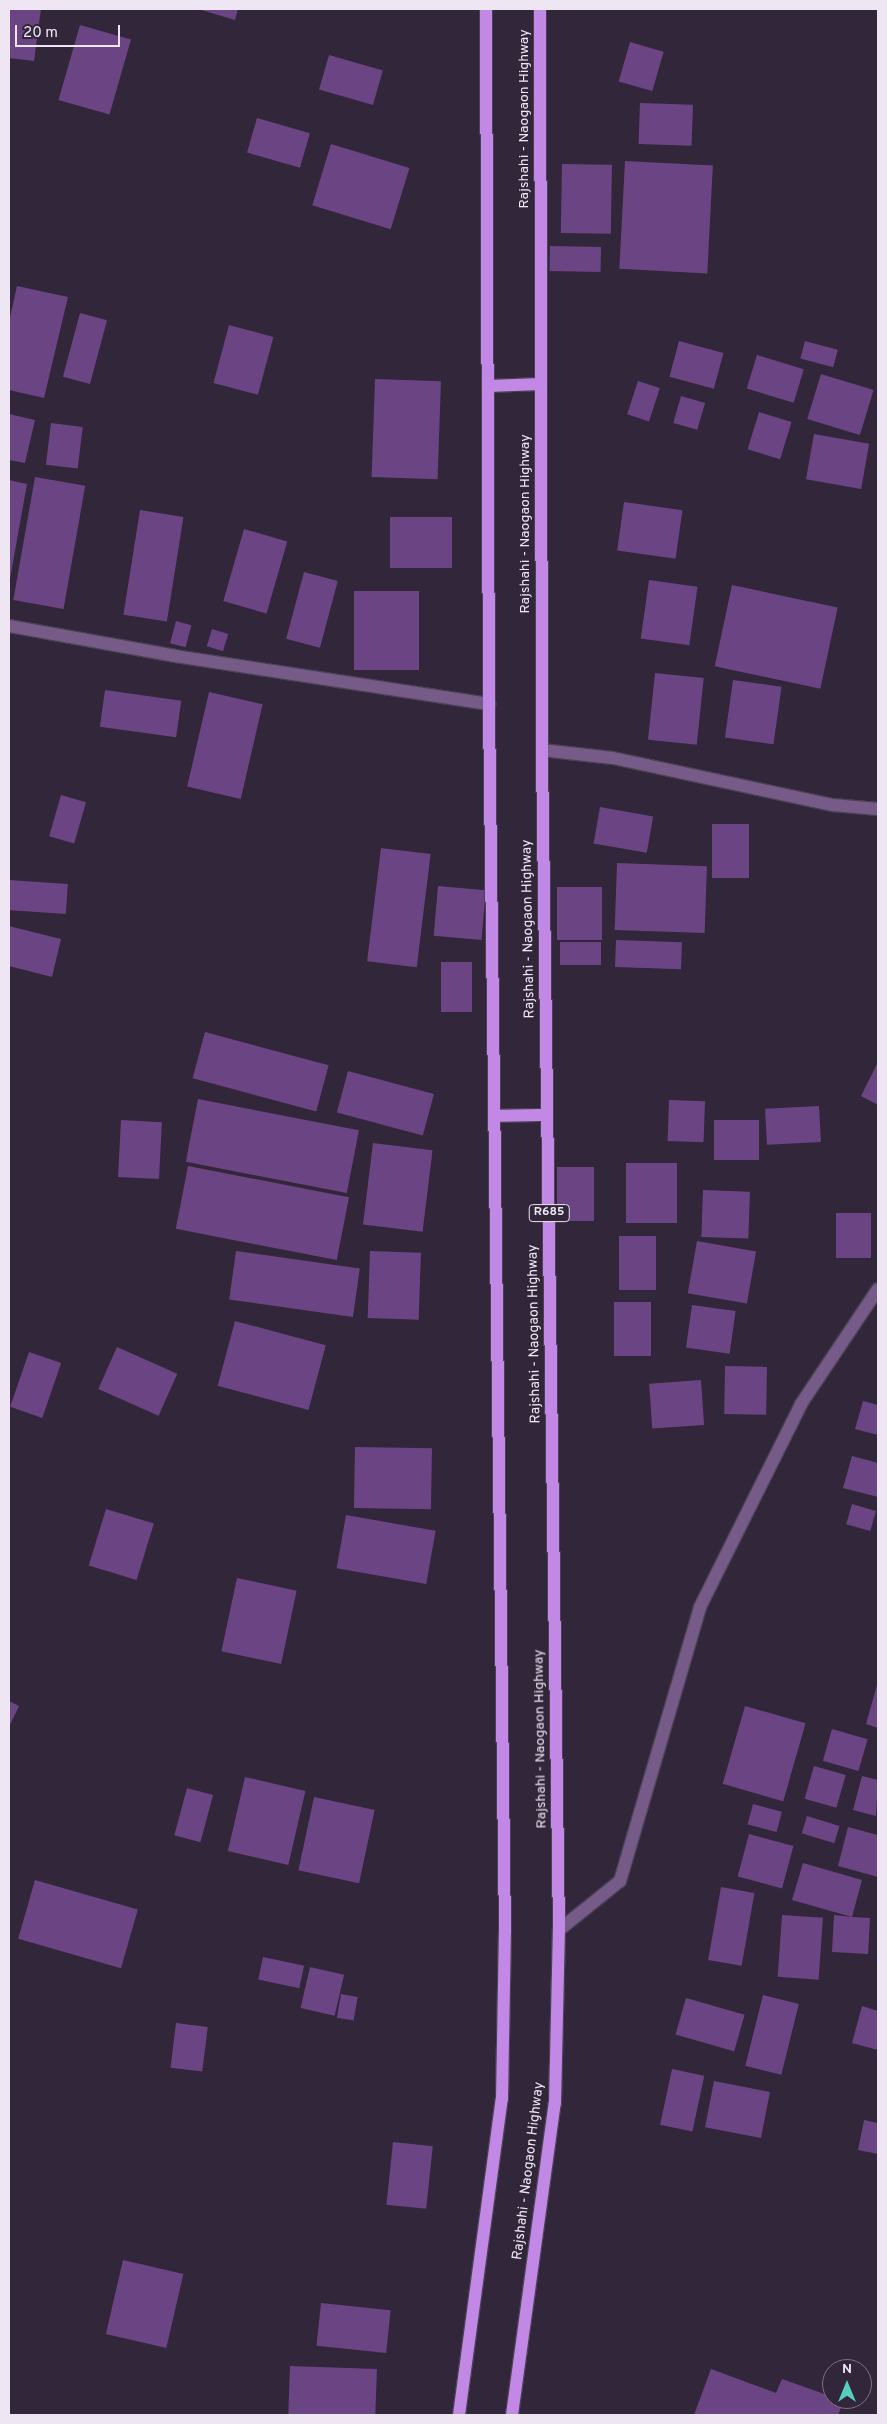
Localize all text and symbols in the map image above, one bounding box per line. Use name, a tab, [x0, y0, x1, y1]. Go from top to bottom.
scale bar	[18, 15, 122, 47]
text: 20 m	[23, 24, 58, 43]
street label: Rajshahi - Naogaon Highway	[517, 29, 533, 209]
street label: Rajshahi - Naogaon Highway	[518, 434, 534, 614]
street label: Rajshahi - Naogaon Highway	[519, 839, 539, 1019]
road number: R685	[528, 1204, 570, 1222]
street label: Rajshahi - Naogaon Highway	[525, 1244, 545, 1424]
street label: Rajshahi - Naogaon Highway	[531, 1649, 551, 1829]
street label: Rajshahi - Naogaon Highway	[510, 2081, 548, 2261]
north arrow	[822, 2359, 872, 2409]
text: N	[842, 2361, 852, 2378]

